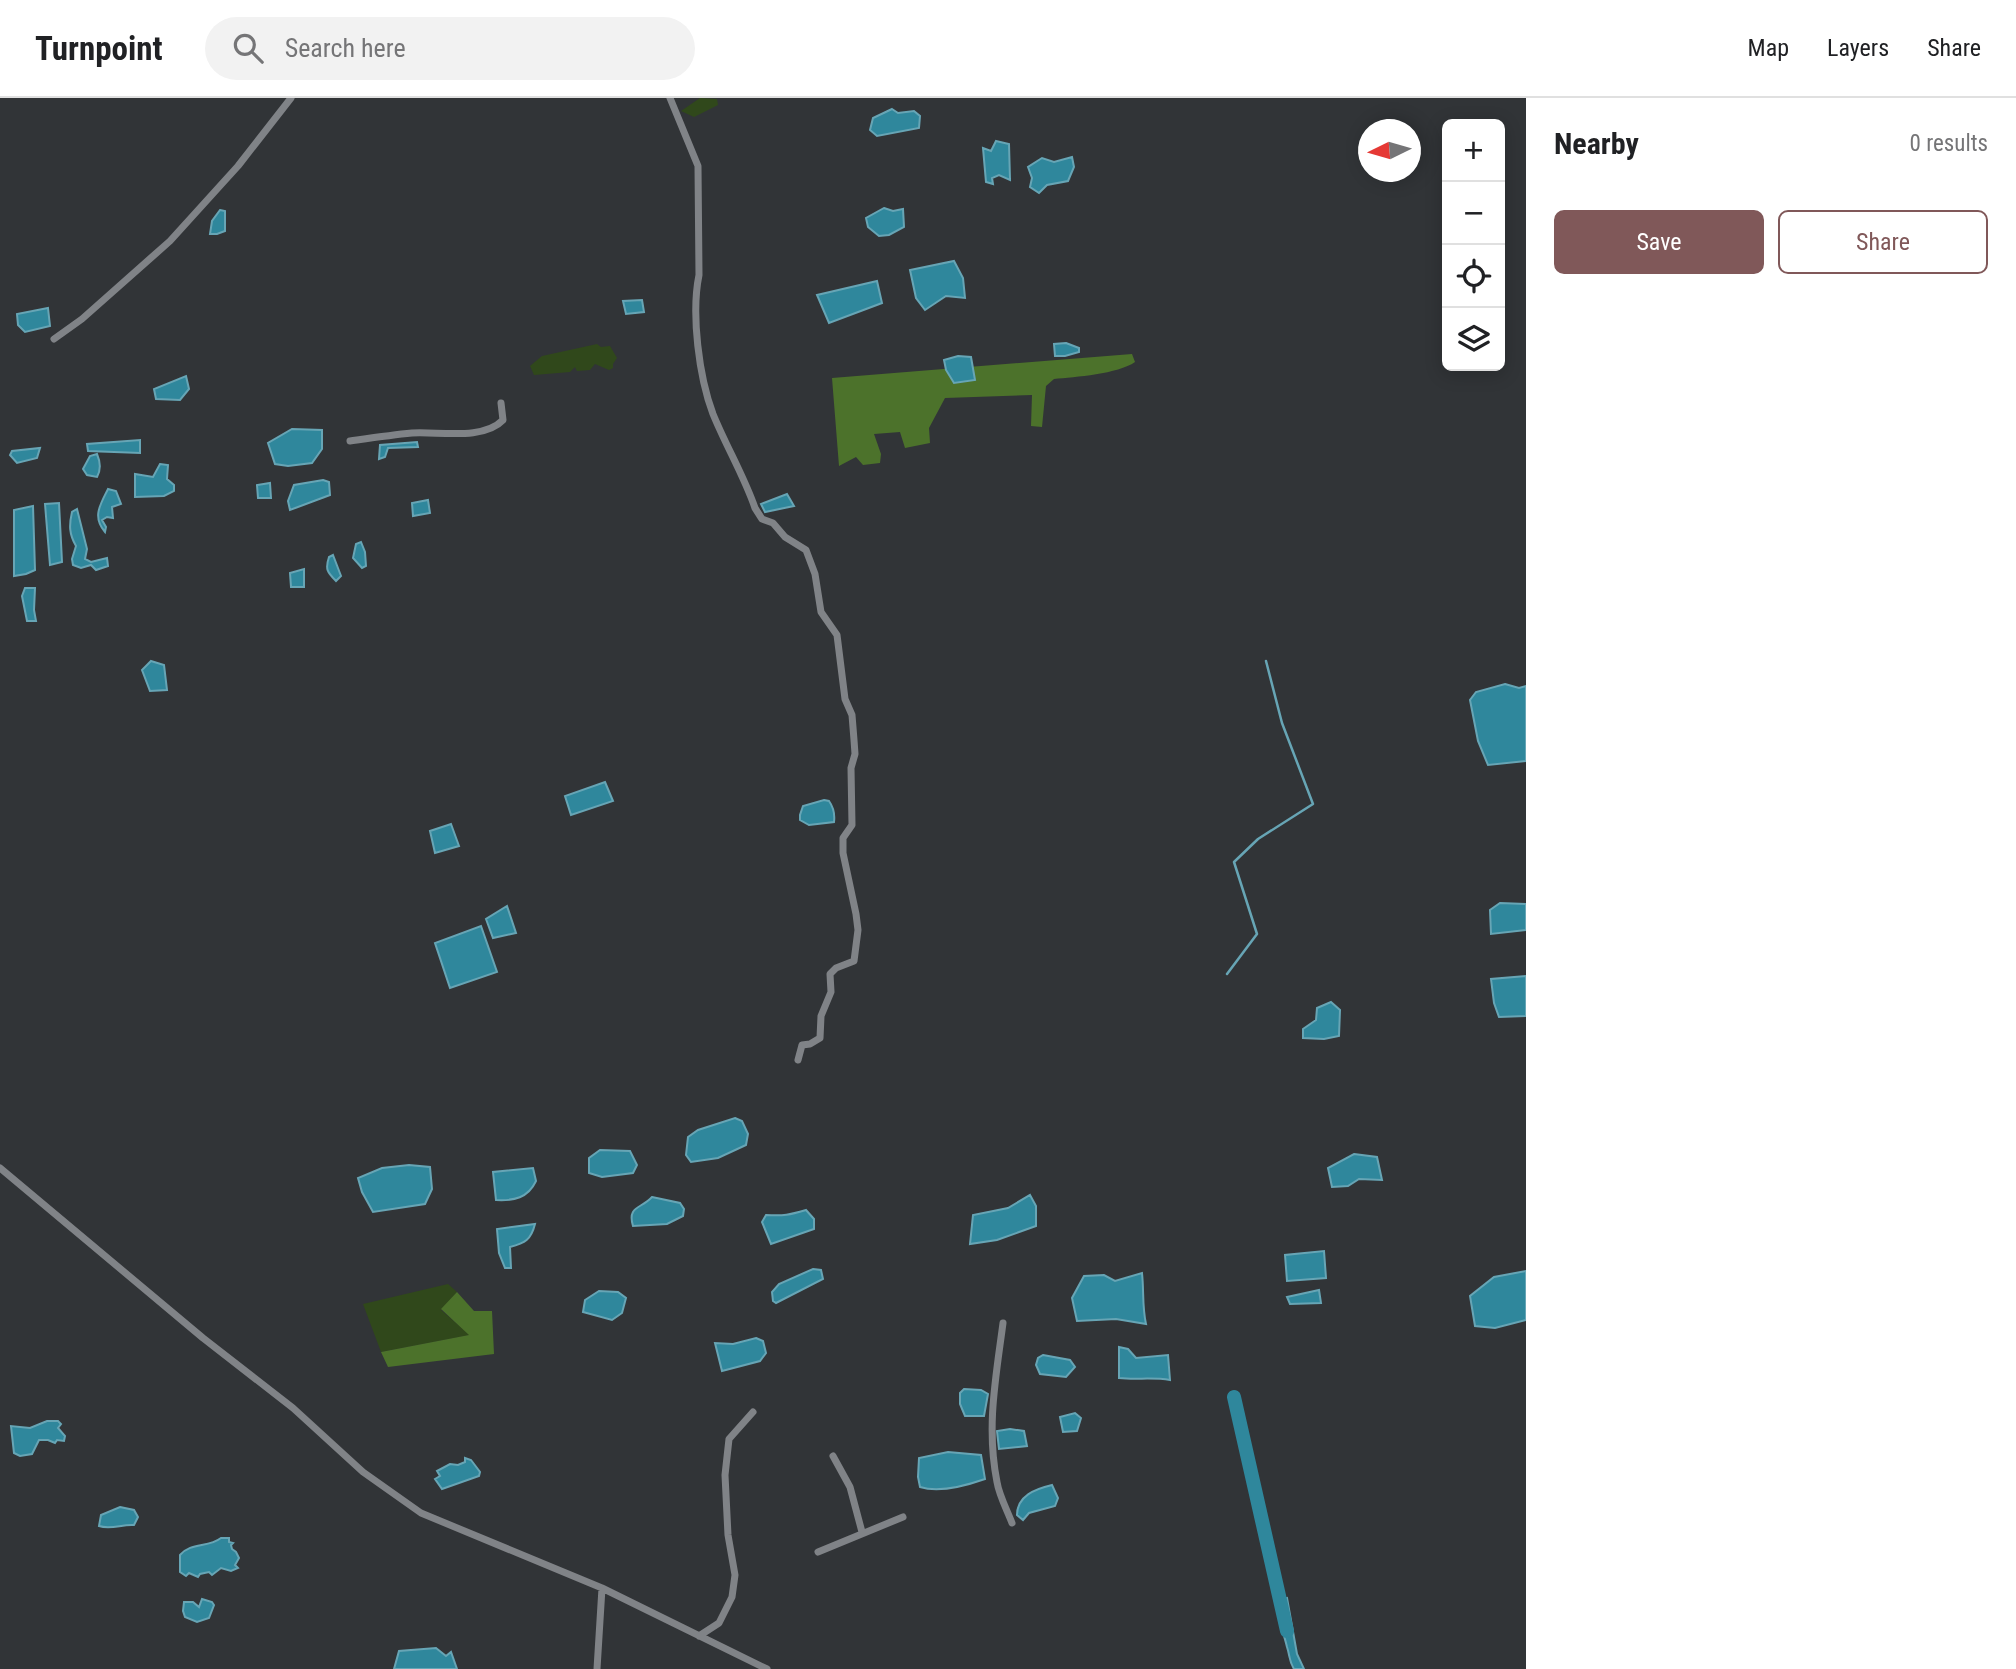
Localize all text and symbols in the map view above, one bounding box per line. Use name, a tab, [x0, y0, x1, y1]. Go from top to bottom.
search box	[205, 17, 695, 80]
text: Turnpoint	[35, 29, 163, 68]
icon: search	[229, 29, 267, 67]
text: Search here	[285, 33, 406, 63]
text: Map	[1748, 34, 1789, 62]
text: Layers	[1827, 34, 1889, 62]
text: Share	[1927, 34, 1981, 62]
north arrow	[1358, 119, 1421, 182]
map controls	[1442, 119, 1505, 371]
button: +	[1442, 119, 1505, 182]
text: Nearby	[1554, 126, 1639, 161]
text: 0 results	[1910, 130, 1988, 157]
button: −	[1442, 182, 1505, 245]
button: Save	[1554, 210, 1764, 274]
button: Share	[1778, 210, 1988, 274]
button: locate	[1442, 245, 1505, 308]
button: layers	[1442, 308, 1505, 371]

